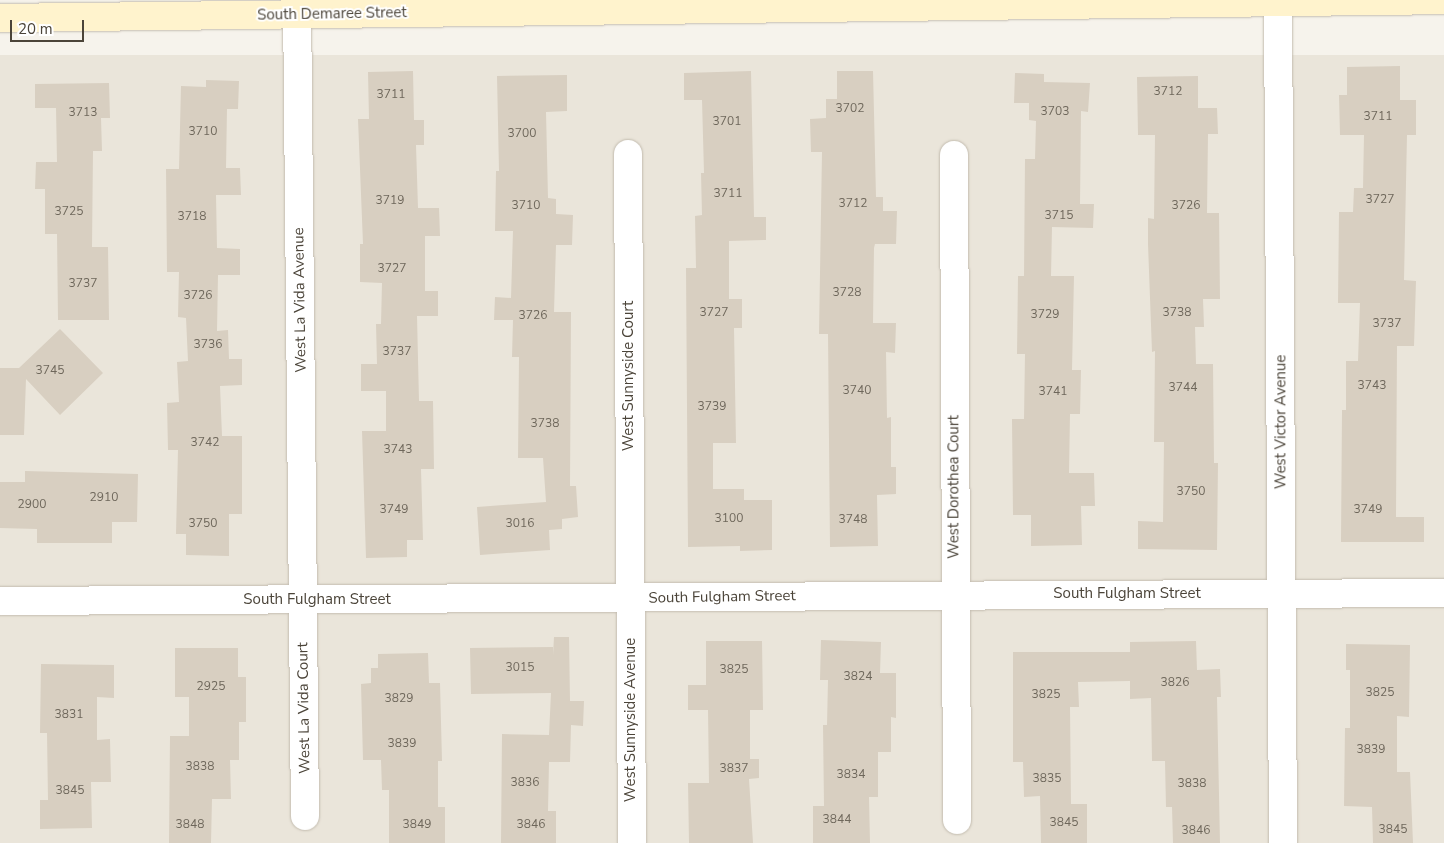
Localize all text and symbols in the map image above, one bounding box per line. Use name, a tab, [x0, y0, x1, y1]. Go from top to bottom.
street label: South Demaree Street	[257, 4, 407, 24]
scale bar	[12, 10, 86, 42]
text: 20 m	[18, 19, 53, 39]
house number: 3712	[1154, 85, 1182, 99]
house number: 3711	[377, 88, 405, 102]
house number: 3702	[836, 102, 864, 116]
house number: 3703	[1041, 105, 1069, 119]
house number: 3713	[69, 106, 97, 120]
house number: 3711	[1364, 110, 1392, 124]
house number: 3701	[713, 115, 741, 129]
house number: 3710	[189, 125, 217, 139]
house number: 3700	[508, 127, 536, 141]
house number: 3711	[714, 187, 742, 201]
house number: 3727	[1366, 193, 1394, 207]
house number: 3719	[376, 194, 404, 208]
house number: 3712	[839, 197, 867, 211]
house number: 3710	[512, 199, 540, 213]
house number: 3726	[1172, 199, 1200, 213]
house number: 3725	[55, 205, 83, 219]
house number: 3715	[1045, 209, 1073, 223]
house number: 3718	[178, 210, 206, 224]
street label: West La Vida Avenue	[290, 227, 310, 373]
house number: 3727	[378, 262, 406, 276]
house number: 3737	[69, 277, 97, 291]
house number: 3728	[833, 286, 861, 300]
house number: 3726	[184, 289, 212, 303]
street label: West Sunnyside Court	[620, 301, 638, 451]
house number: 3727	[700, 306, 728, 320]
house number: 3738	[1163, 306, 1191, 320]
house number: 3729	[1031, 308, 1059, 322]
house number: 3726	[519, 309, 547, 323]
house number: 3737	[1373, 317, 1401, 331]
house number: 3736	[194, 338, 222, 352]
house number: 3737	[383, 345, 411, 359]
street label: West Victor Avenue	[1272, 355, 1290, 489]
house number: 3745	[36, 364, 64, 378]
house number: 3743	[1358, 379, 1386, 393]
house number: 3744	[1169, 381, 1197, 395]
house number: 3740	[843, 384, 871, 398]
house number: 3741	[1039, 385, 1067, 399]
house number: 3739	[698, 400, 726, 414]
street label: West Dorothea Court	[945, 415, 963, 559]
house number: 3738	[531, 417, 559, 431]
house number: 3742	[191, 436, 219, 450]
house number: 3743	[384, 443, 412, 457]
house number: 3750	[1177, 485, 1205, 499]
house number: 2910	[90, 491, 118, 505]
house number: 2900	[18, 498, 46, 512]
house number: 3749	[380, 503, 408, 517]
house number: 3749	[1354, 503, 1382, 517]
house number: 3100	[715, 512, 743, 526]
house number: 3748	[839, 513, 867, 527]
house number: 3750	[189, 517, 217, 531]
house number: 3016	[506, 517, 534, 531]
street label: South Fulgham Street	[1053, 585, 1201, 603]
street label: South Fulgham Street	[648, 587, 796, 607]
street label: South Fulgham Street	[243, 591, 391, 609]
street label: West Sunnyside Avenue	[622, 638, 640, 802]
street label: West La Vida Court	[294, 642, 314, 774]
house number: 3015	[506, 661, 534, 675]
house number: 3825	[720, 663, 748, 677]
house number: 3824	[844, 670, 872, 684]
house number: 3826	[1161, 676, 1189, 690]
house number: 2925	[197, 680, 225, 694]
house number: 3825	[1366, 686, 1394, 700]
house number: 3825	[1032, 688, 1060, 702]
house number: 3829	[385, 692, 413, 706]
house number: 3831	[55, 708, 83, 722]
house number: 3839	[388, 737, 416, 751]
house number: 3839	[1357, 743, 1385, 757]
house number: 3838	[186, 760, 214, 774]
house number: 3837	[720, 762, 748, 776]
house number: 3834	[837, 768, 865, 782]
house number: 3835	[1033, 772, 1061, 786]
house number: 3836	[511, 776, 539, 790]
house number: 3838	[1178, 777, 1206, 791]
house number: 3845	[56, 784, 84, 798]
house number: 3844	[823, 813, 851, 827]
house number: 3845	[1050, 816, 1078, 830]
house number: 3848	[176, 818, 204, 832]
house number: 3849	[403, 818, 431, 832]
house number: 3846	[517, 818, 545, 832]
house number: 3845	[1379, 823, 1407, 837]
house number: 3846	[1182, 824, 1210, 838]

